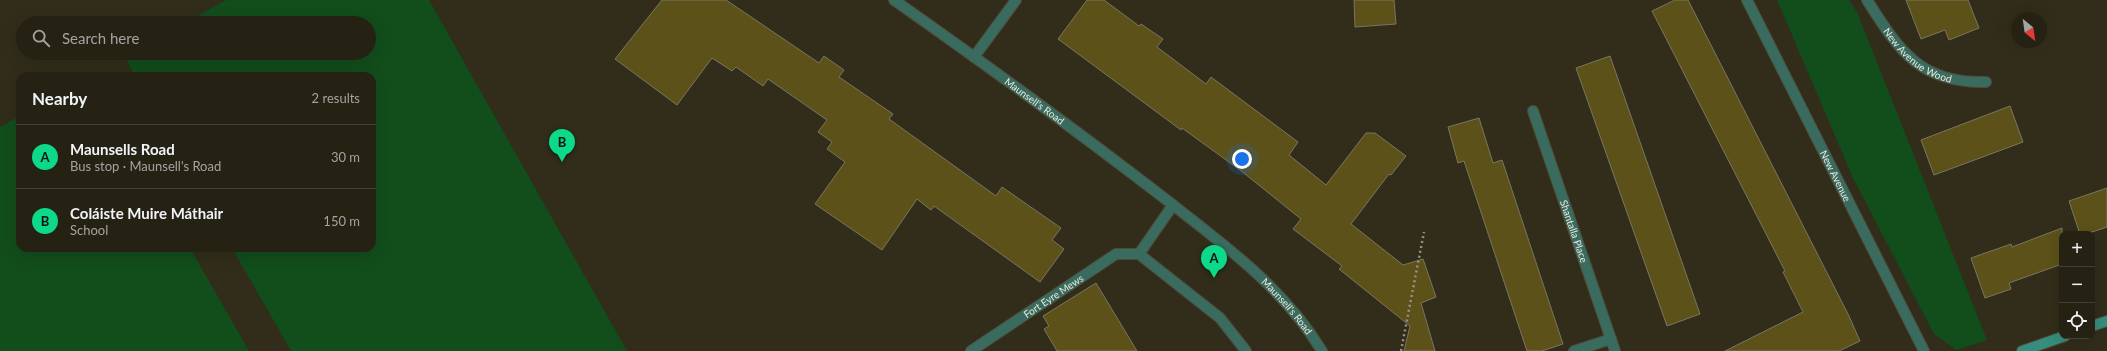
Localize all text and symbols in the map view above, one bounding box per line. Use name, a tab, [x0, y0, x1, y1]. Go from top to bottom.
north arrow	[2011, 12, 2047, 48]
search box	[16, 16, 376, 60]
street label: New Avenue Wood	[1881, 26, 1953, 85]
icon: search	[30, 27, 52, 49]
text: Search here	[62, 29, 139, 47]
street label: Maunsell's Road	[1002, 75, 1067, 127]
text: Nearby	[32, 88, 87, 109]
text: 2 results	[312, 90, 360, 106]
pin: B	[549, 129, 575, 162]
text: Maunsells Road	[70, 140, 175, 158]
street label: New Avenue	[1818, 148, 1854, 203]
text: A	[40, 149, 50, 165]
text: 30 m	[331, 149, 360, 165]
your location	[1232, 149, 1252, 169]
text: Bus stop · Maunsell's Road	[70, 158, 221, 174]
street label: Shantalla Place	[1558, 198, 1590, 264]
text: Coláiste Muire Máthair	[70, 204, 223, 222]
text: B	[41, 213, 49, 229]
text: 150 m	[323, 213, 360, 229]
text: School	[70, 222, 108, 238]
map controls	[2059, 231, 2095, 339]
button: +	[2059, 231, 2095, 267]
pin: A	[1201, 245, 1227, 278]
button: −	[2059, 267, 2095, 303]
street label: Fort Eyre Mews	[1021, 272, 1085, 320]
street label: Maunsell's Road	[1259, 275, 1315, 336]
button: locate	[2059, 303, 2095, 339]

